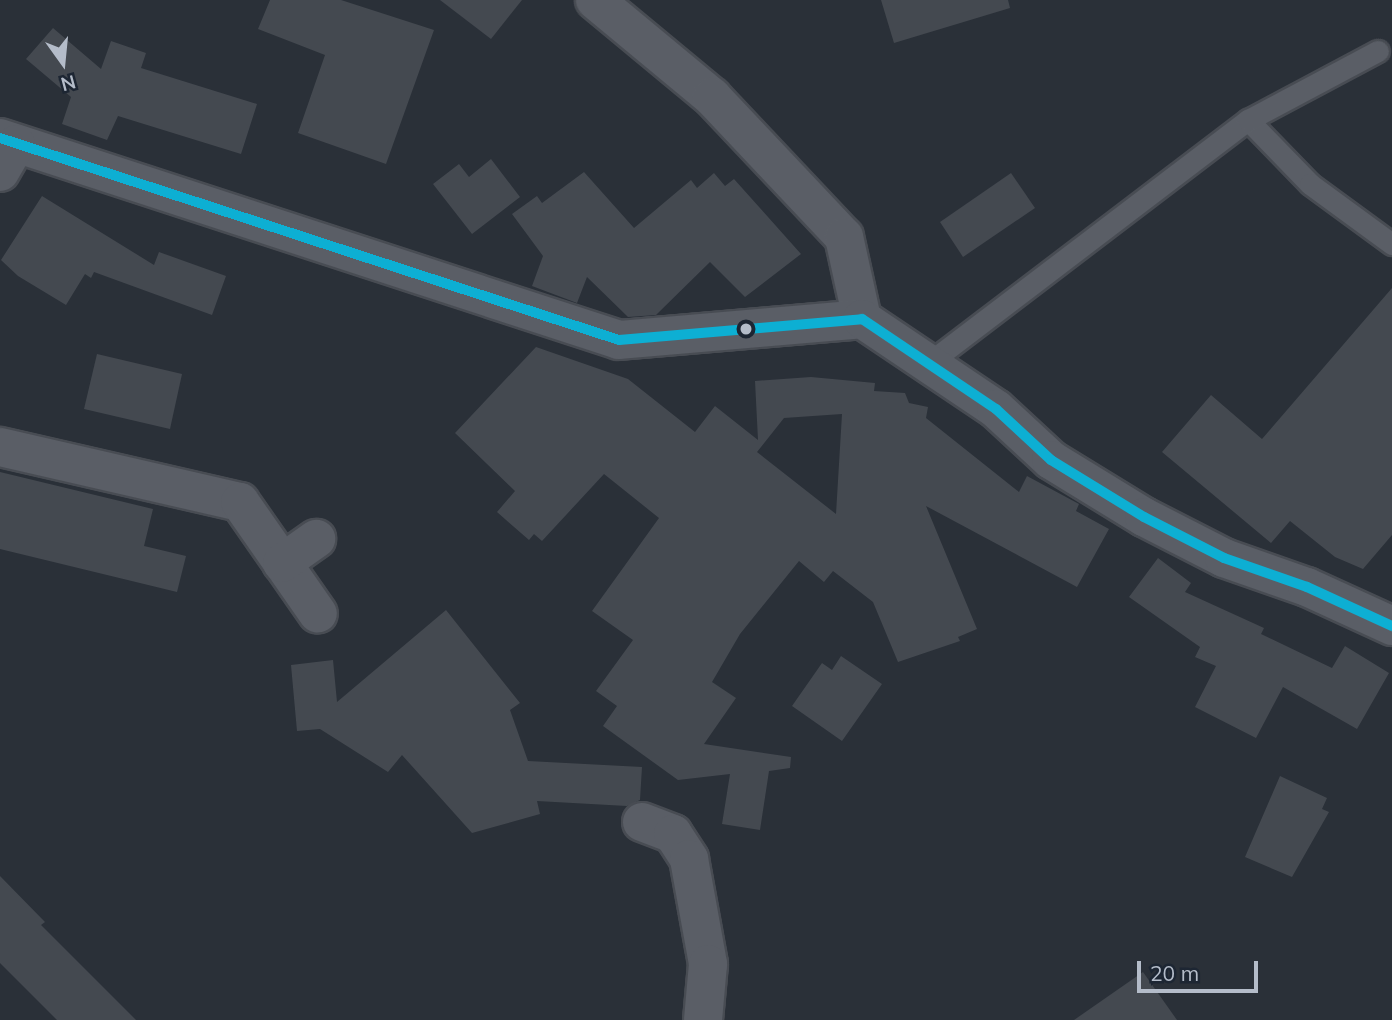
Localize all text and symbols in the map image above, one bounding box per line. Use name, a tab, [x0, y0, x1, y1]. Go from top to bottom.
north arrow	[28, 28, 98, 98]
text: N	[58, 70, 78, 97]
unlabelled marker	[739, 322, 753, 336]
scale bar	[1140, 946, 1261, 990]
text: 20 m	[1150, 960, 1199, 986]

